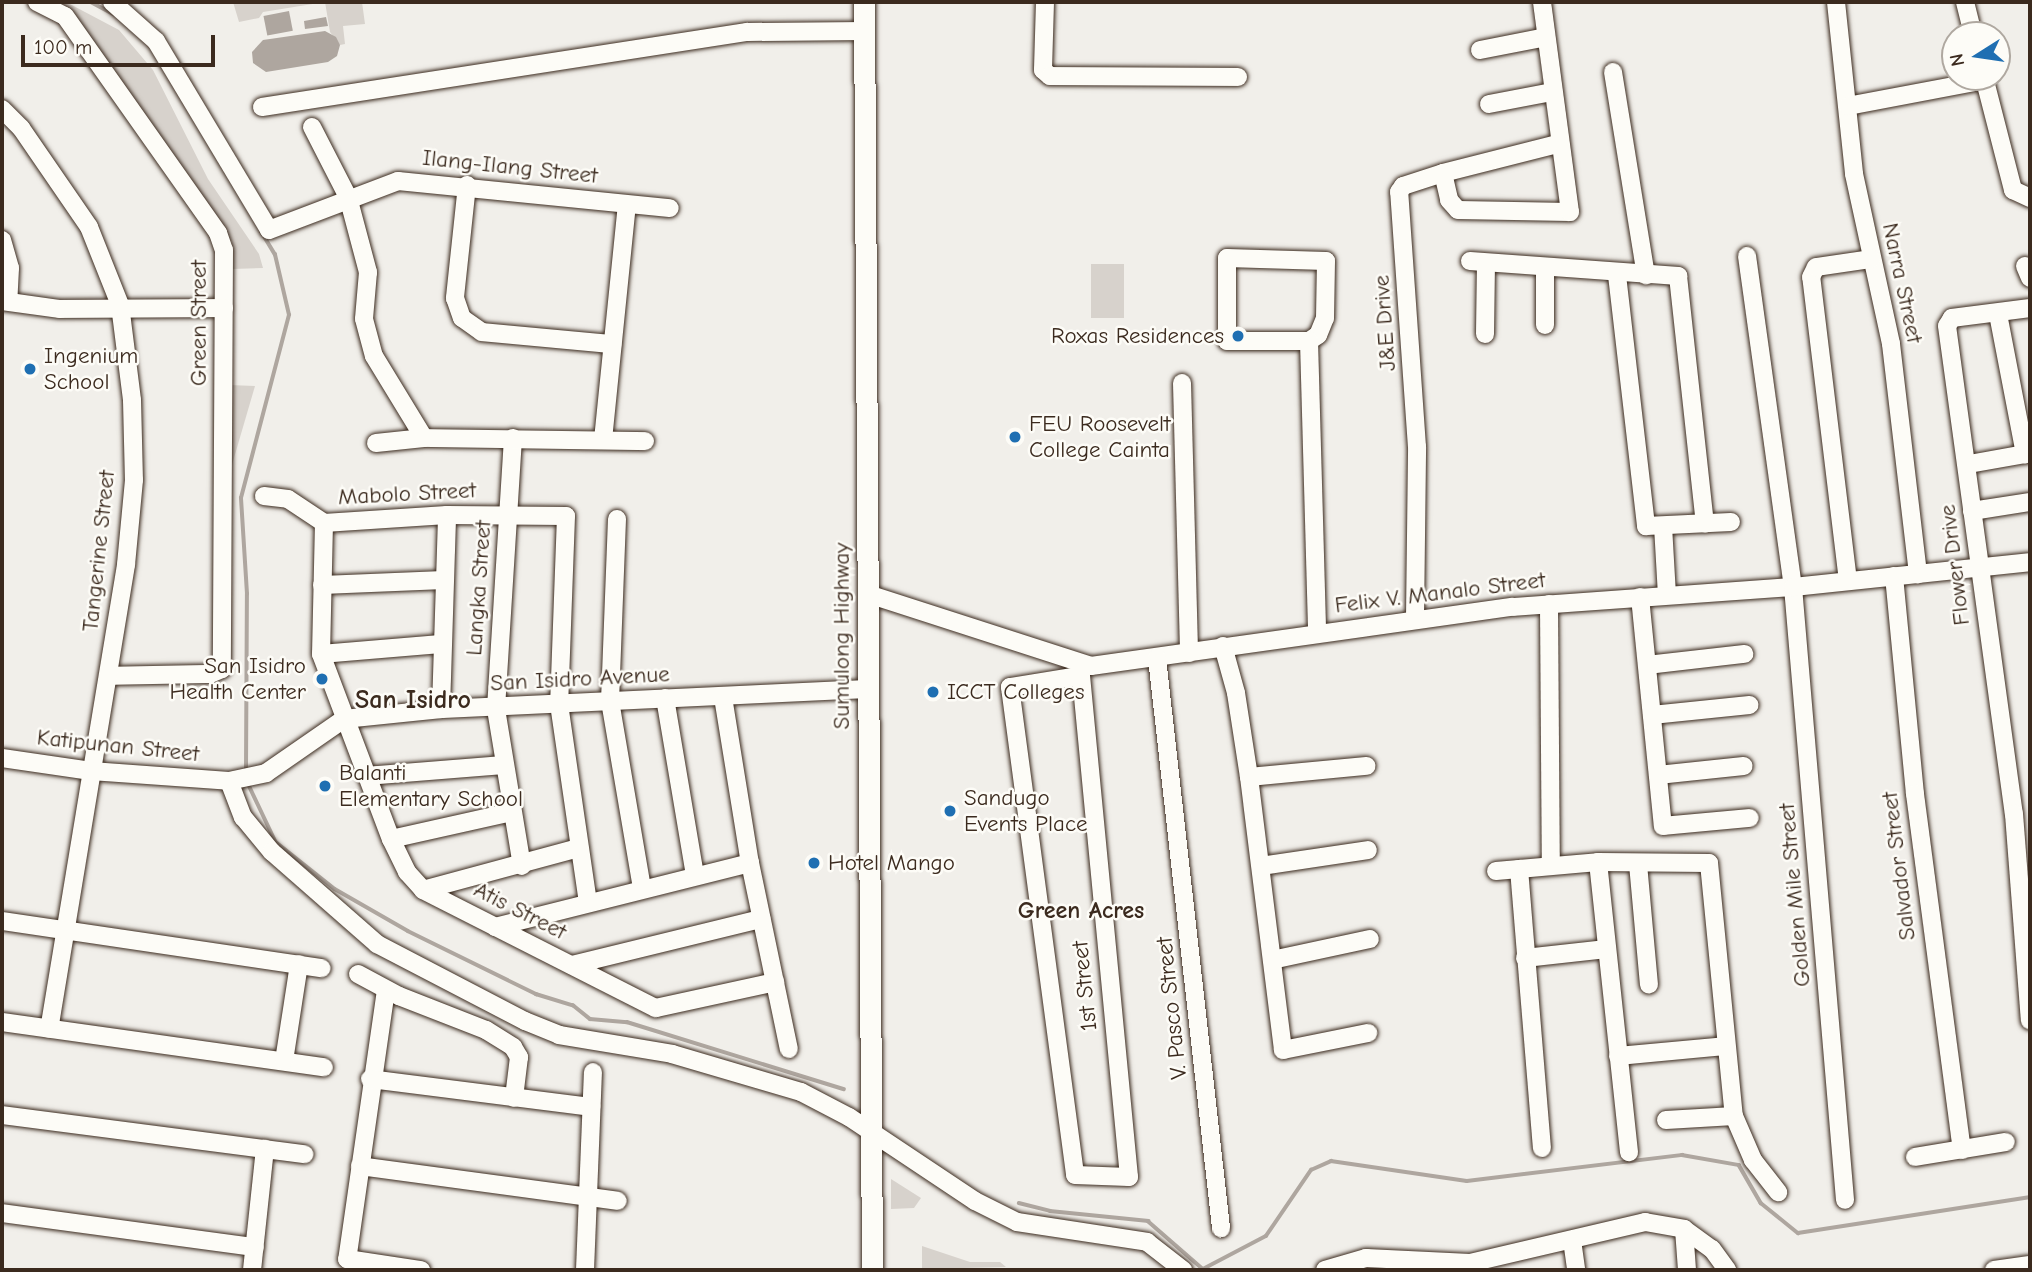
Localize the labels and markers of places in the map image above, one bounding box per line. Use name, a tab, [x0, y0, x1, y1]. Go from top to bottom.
place label: Roxas Residences	[1051, 322, 1224, 350]
marker: Roxas Residences	[1230, 328, 1246, 344]
place label: Ingenium School	[44, 342, 138, 396]
marker: Ingenium School	[22, 361, 38, 377]
place label: FEU Roosevelt College Cainta	[1029, 410, 1171, 464]
marker: FEU Roosevelt College Cainta	[1007, 429, 1023, 445]
place label: San Isidro Health Center	[169, 652, 306, 706]
marker: San Isidro Health Center	[312, 669, 332, 689]
place label: ICCT Colleges	[947, 678, 1084, 706]
marker: ICCT Colleges	[925, 684, 941, 700]
place label: Balanti Elementary School	[339, 759, 523, 813]
marker: Balanti Elementary School	[317, 778, 333, 794]
place label: Sandugo Events Place	[964, 784, 1087, 838]
marker: Sandugo Events Place	[942, 803, 958, 819]
place label: Hotel Mango	[828, 849, 955, 877]
marker: Hotel Mango	[806, 855, 822, 871]

